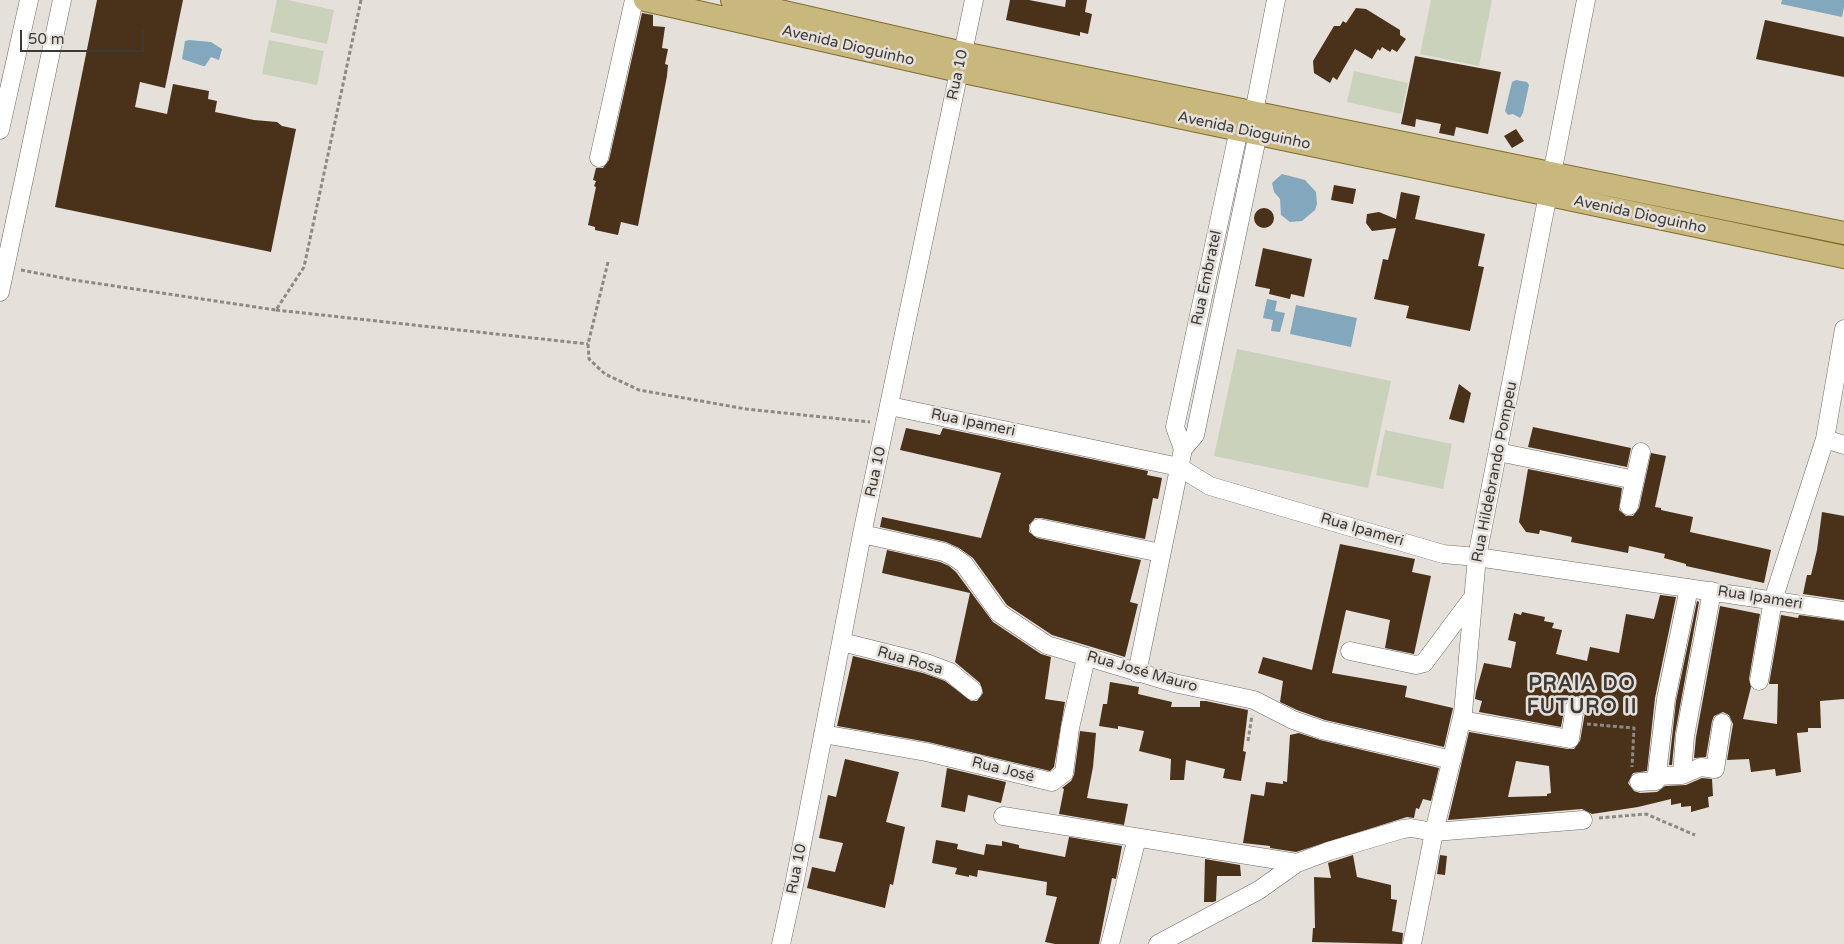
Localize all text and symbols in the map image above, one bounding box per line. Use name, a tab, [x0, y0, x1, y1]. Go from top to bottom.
scale bar	[22, 20, 146, 52]
street label: Avenida Dioguinho	[780, 22, 916, 70]
text: 50 m	[28, 30, 65, 48]
street label: Rua 10	[944, 48, 972, 102]
street label: Avenida Dioguinho	[1176, 108, 1312, 154]
street label: Avenida Dioguinho	[1572, 192, 1708, 238]
street label: Rua Embratel	[1188, 229, 1226, 327]
street label: Rua Hildebrando Pompeu	[1469, 380, 1521, 564]
street label: Rua Ipameri	[929, 405, 1017, 441]
street label: Rua 10	[862, 445, 890, 499]
street label: Rua Ipameri	[1318, 510, 1406, 550]
street label: Rua Ipameri	[1716, 582, 1804, 614]
street label: Rua Rosa	[875, 643, 945, 679]
street label: Rua José Mauro	[1084, 648, 1200, 696]
district label: PRAIA DO FUTURO II	[1526, 673, 1638, 720]
street label: Rua José	[970, 754, 1036, 786]
street label: Rua 10	[783, 842, 811, 896]

